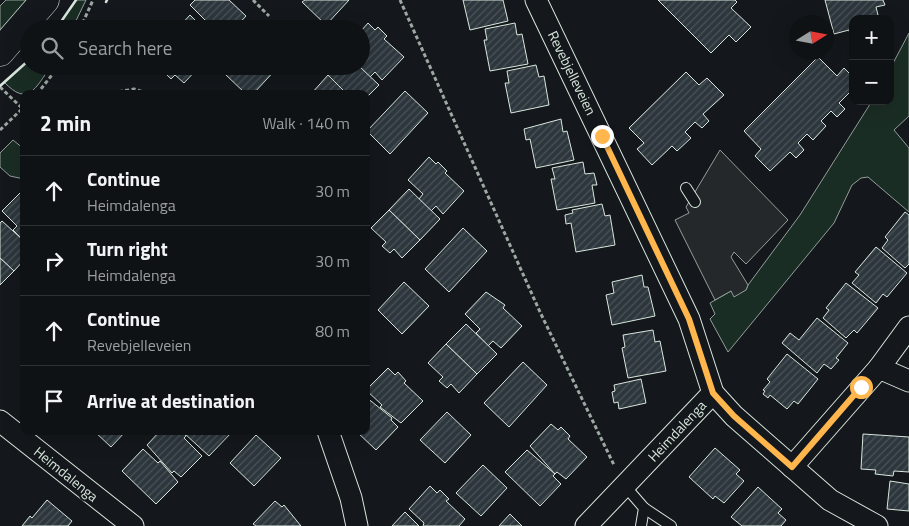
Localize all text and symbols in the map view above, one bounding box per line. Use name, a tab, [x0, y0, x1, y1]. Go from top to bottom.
north arrow	[789, 15, 834, 60]
map controls	[849, 15, 894, 105]
button: +	[849, 15, 894, 60]
search box	[20, 20, 370, 75]
street label: Revebjelleveien	[543, 27, 602, 118]
text: Search here	[78, 33, 172, 62]
icon: search	[38, 34, 66, 62]
button: −	[849, 60, 894, 105]
text: 2 min	[40, 107, 91, 139]
text: Walk · 140 m	[262, 111, 350, 135]
route end	[591, 125, 614, 148]
text: Continue	[87, 164, 160, 193]
icon: ahead	[40, 177, 68, 205]
text: 30 m	[315, 179, 350, 203]
text: Heimdalenga	[87, 193, 176, 217]
text: Turn right	[87, 234, 168, 263]
icon: right	[40, 247, 68, 275]
text: 30 m	[315, 249, 350, 273]
text: Heimdalenga	[87, 263, 176, 287]
text: Continue	[87, 304, 160, 333]
icon: ahead	[40, 317, 68, 345]
text: 80 m	[315, 319, 350, 343]
text: Revebjelleveien	[87, 333, 191, 357]
route start	[850, 376, 873, 399]
text: Arrive at destination	[87, 386, 255, 415]
icon: arrive	[40, 387, 68, 415]
street label: Heimdalenga	[642, 395, 711, 466]
street label: Heimdalenga	[30, 441, 103, 506]

